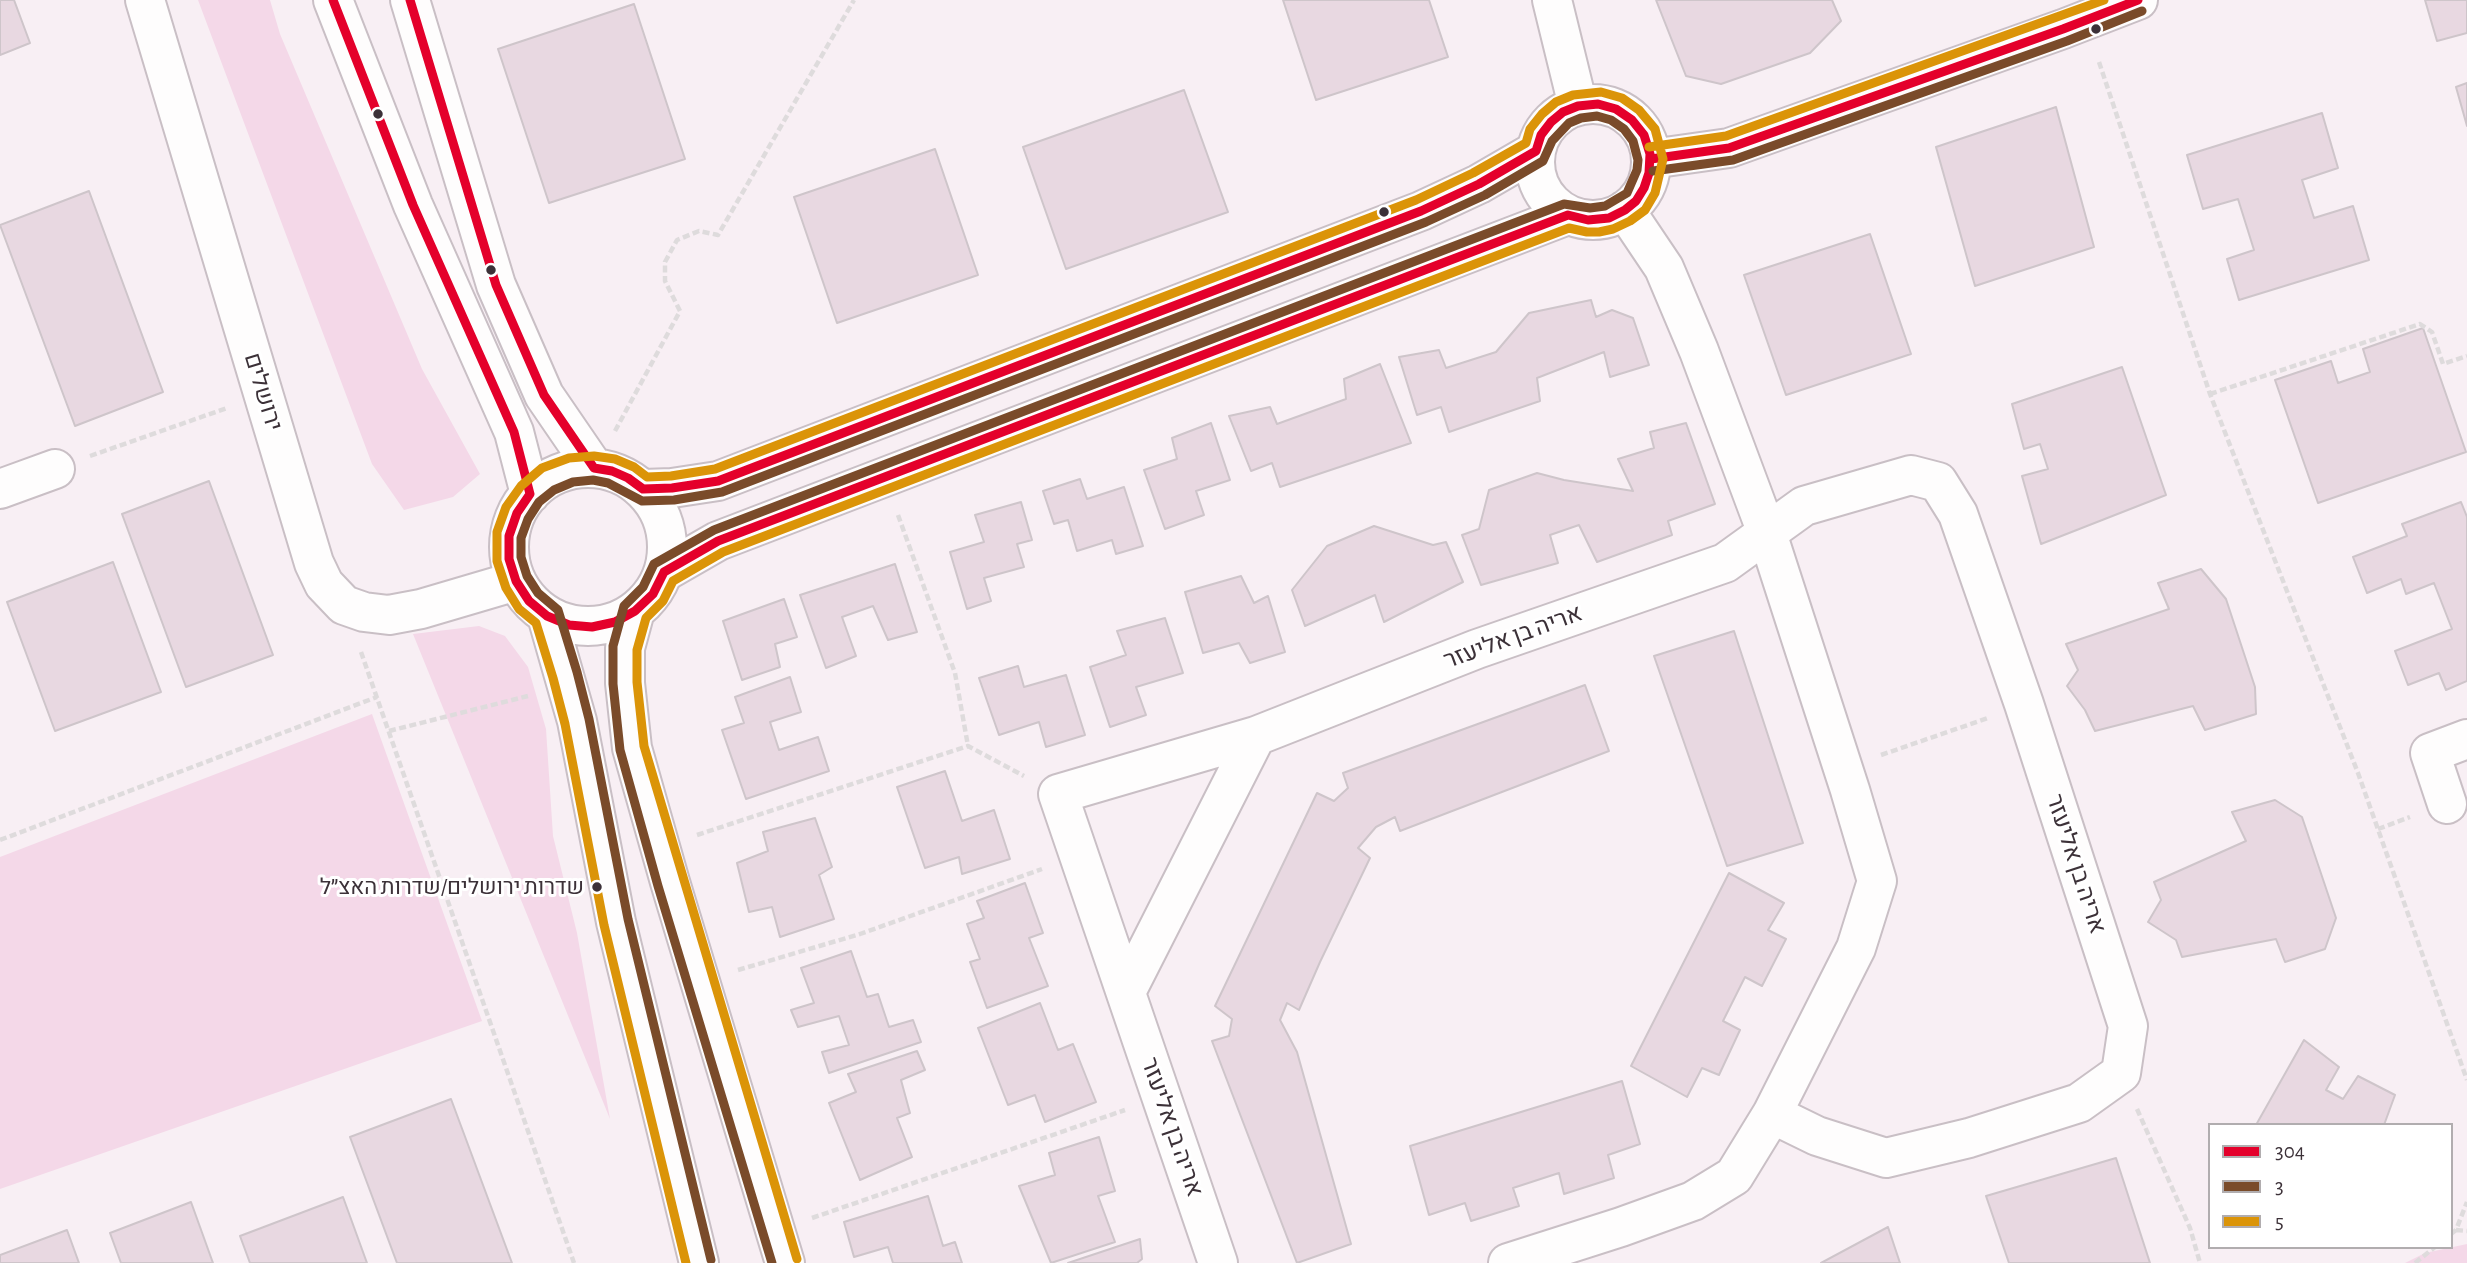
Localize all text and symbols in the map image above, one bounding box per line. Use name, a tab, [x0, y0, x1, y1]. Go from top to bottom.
unlabelled marker	[2089, 22, 2103, 36]
unlabelled marker	[371, 107, 385, 121]
unlabelled marker	[1377, 205, 1391, 219]
unlabelled marker	[484, 263, 498, 277]
street label: ירושלים	[238, 350, 288, 434]
street label: אריה בן אליעזר	[1440, 599, 1586, 675]
street label: אריה בן אליעזר	[2040, 791, 2112, 937]
place label: שדרות ירושלים/שדרות האצ״ל	[320, 874, 584, 900]
marker: שדרות ירושלים/שדרות האצ״ל	[590, 880, 604, 894]
street label: אריה בן אליעזר	[1135, 1054, 1209, 1200]
legend	[2208, 1123, 2453, 1249]
text: 304	[2275, 1141, 2305, 1162]
text: 3	[2275, 1176, 2284, 1197]
text: 5	[2275, 1211, 2284, 1232]

